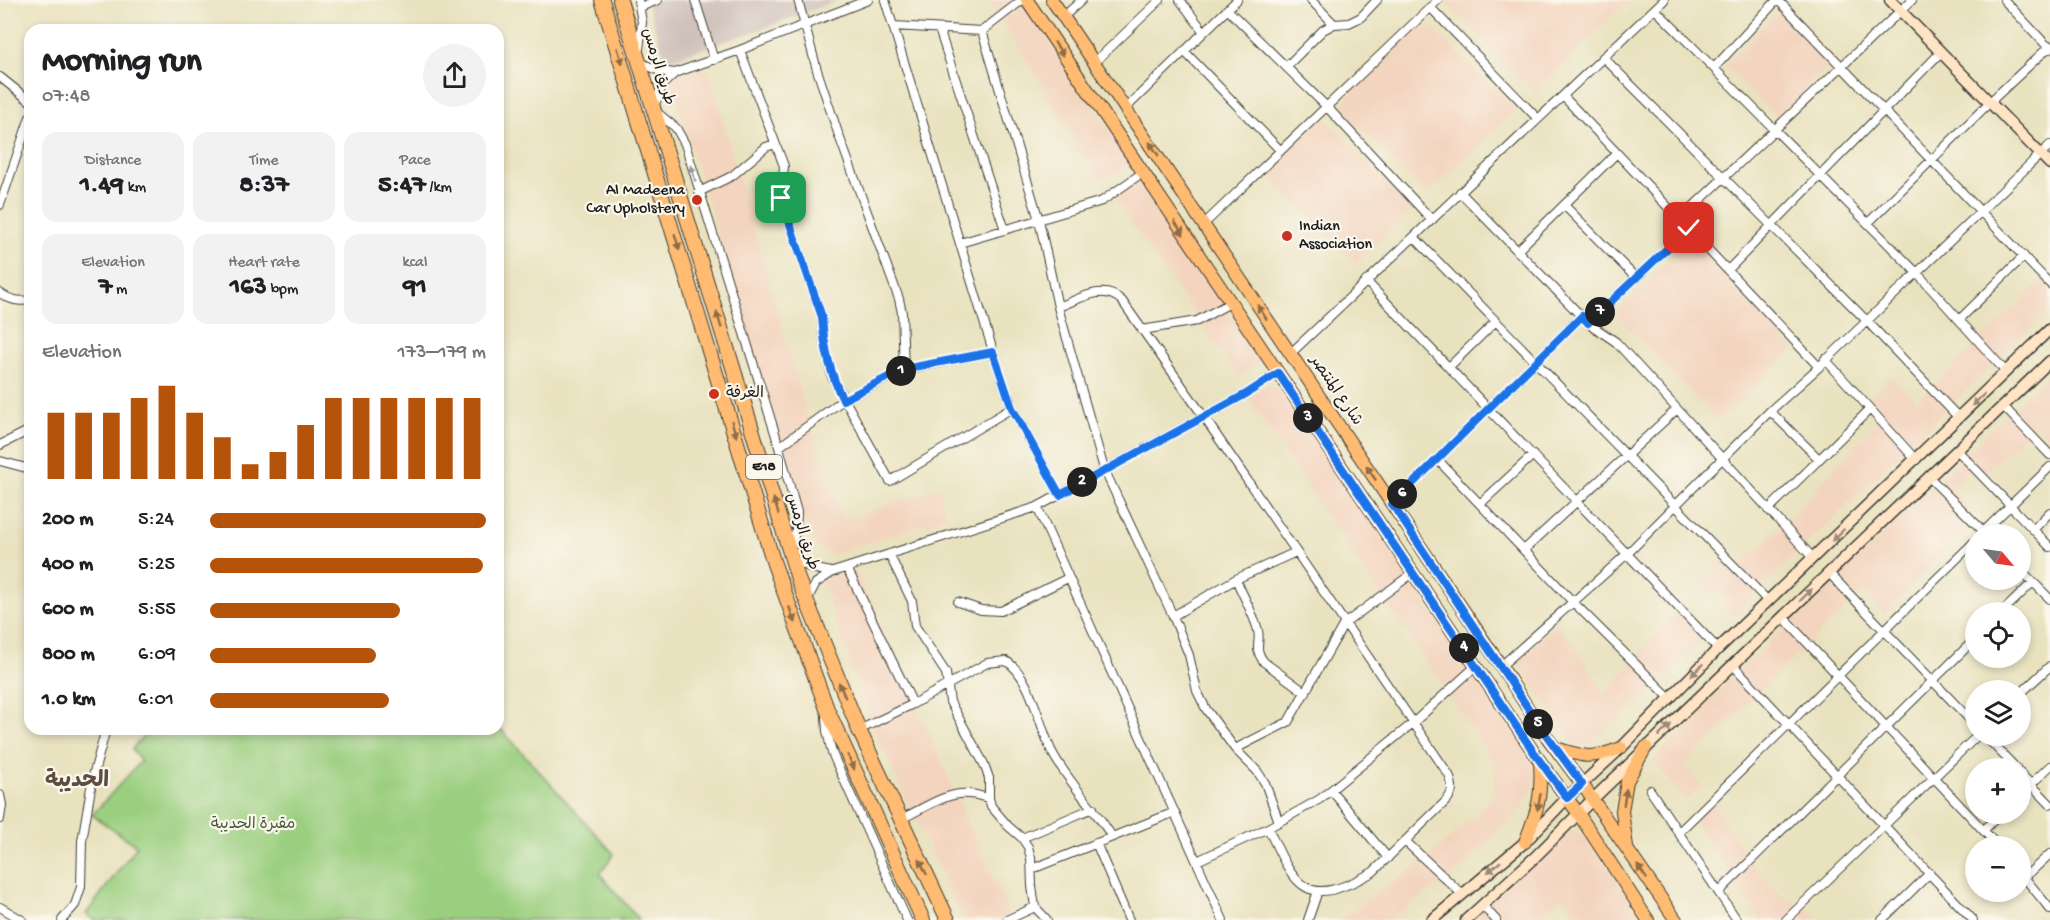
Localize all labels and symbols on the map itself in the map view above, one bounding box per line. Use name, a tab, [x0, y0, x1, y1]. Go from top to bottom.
street label: طريق الرمس	[636, 26, 678, 108]
one-way arrow	[1053, 40, 1065, 56]
one-way arrow	[616, 47, 625, 65]
one-way arrow	[1148, 142, 1160, 158]
one-way arrow	[688, 164, 697, 182]
pin	[755, 172, 806, 223]
place label: Al Madeena Car Upholstery	[586, 182, 686, 219]
marker: Al Madeena Car Upholstery	[690, 193, 704, 207]
pin	[1663, 202, 1714, 253]
place label: Indian Association	[1299, 218, 1373, 255]
one-way arrow	[1174, 220, 1185, 237]
marker: Indian Association	[1280, 229, 1294, 243]
one-way arrow	[673, 233, 682, 251]
pin: 7	[1585, 297, 1615, 327]
one-way arrow	[1256, 304, 1268, 320]
one-way arrow	[713, 311, 723, 329]
street label: شارع المنتصر	[1303, 350, 1366, 430]
pin: 1	[886, 356, 916, 386]
place label: الغرفة	[726, 384, 764, 404]
marker: الغرفة	[707, 387, 721, 401]
one-way arrow	[1972, 392, 1986, 406]
pin: 3	[1293, 403, 1323, 433]
one-way arrow	[730, 420, 739, 438]
road number: E18	[746, 455, 782, 479]
one-way arrow	[1365, 466, 1377, 482]
pin: 2	[1067, 467, 1097, 497]
pin: 6	[1387, 479, 1417, 509]
street label: طريق الرمس	[780, 491, 822, 573]
one-way arrow	[771, 497, 780, 515]
north arrow	[1965, 524, 2031, 590]
one-way arrow	[1830, 528, 1845, 542]
one-way arrow	[1799, 588, 1813, 603]
one-way arrow	[788, 606, 798, 624]
pin: 4	[1449, 633, 1479, 663]
one-way arrow	[1691, 663, 1705, 677]
one-way arrow	[838, 681, 847, 698]
pin: 5	[1523, 709, 1553, 739]
one-way arrow	[1657, 723, 1672, 737]
one-way arrow	[846, 754, 856, 772]
district label: الحديبة	[45, 768, 109, 795]
one-way arrow	[1620, 787, 1629, 806]
one-way arrow	[1534, 793, 1543, 812]
park label: مقبرة الحديبة	[211, 815, 295, 835]
one-way arrow	[918, 859, 927, 876]
one-way arrow	[1487, 860, 1502, 873]
one-way arrow	[1636, 865, 1648, 881]

